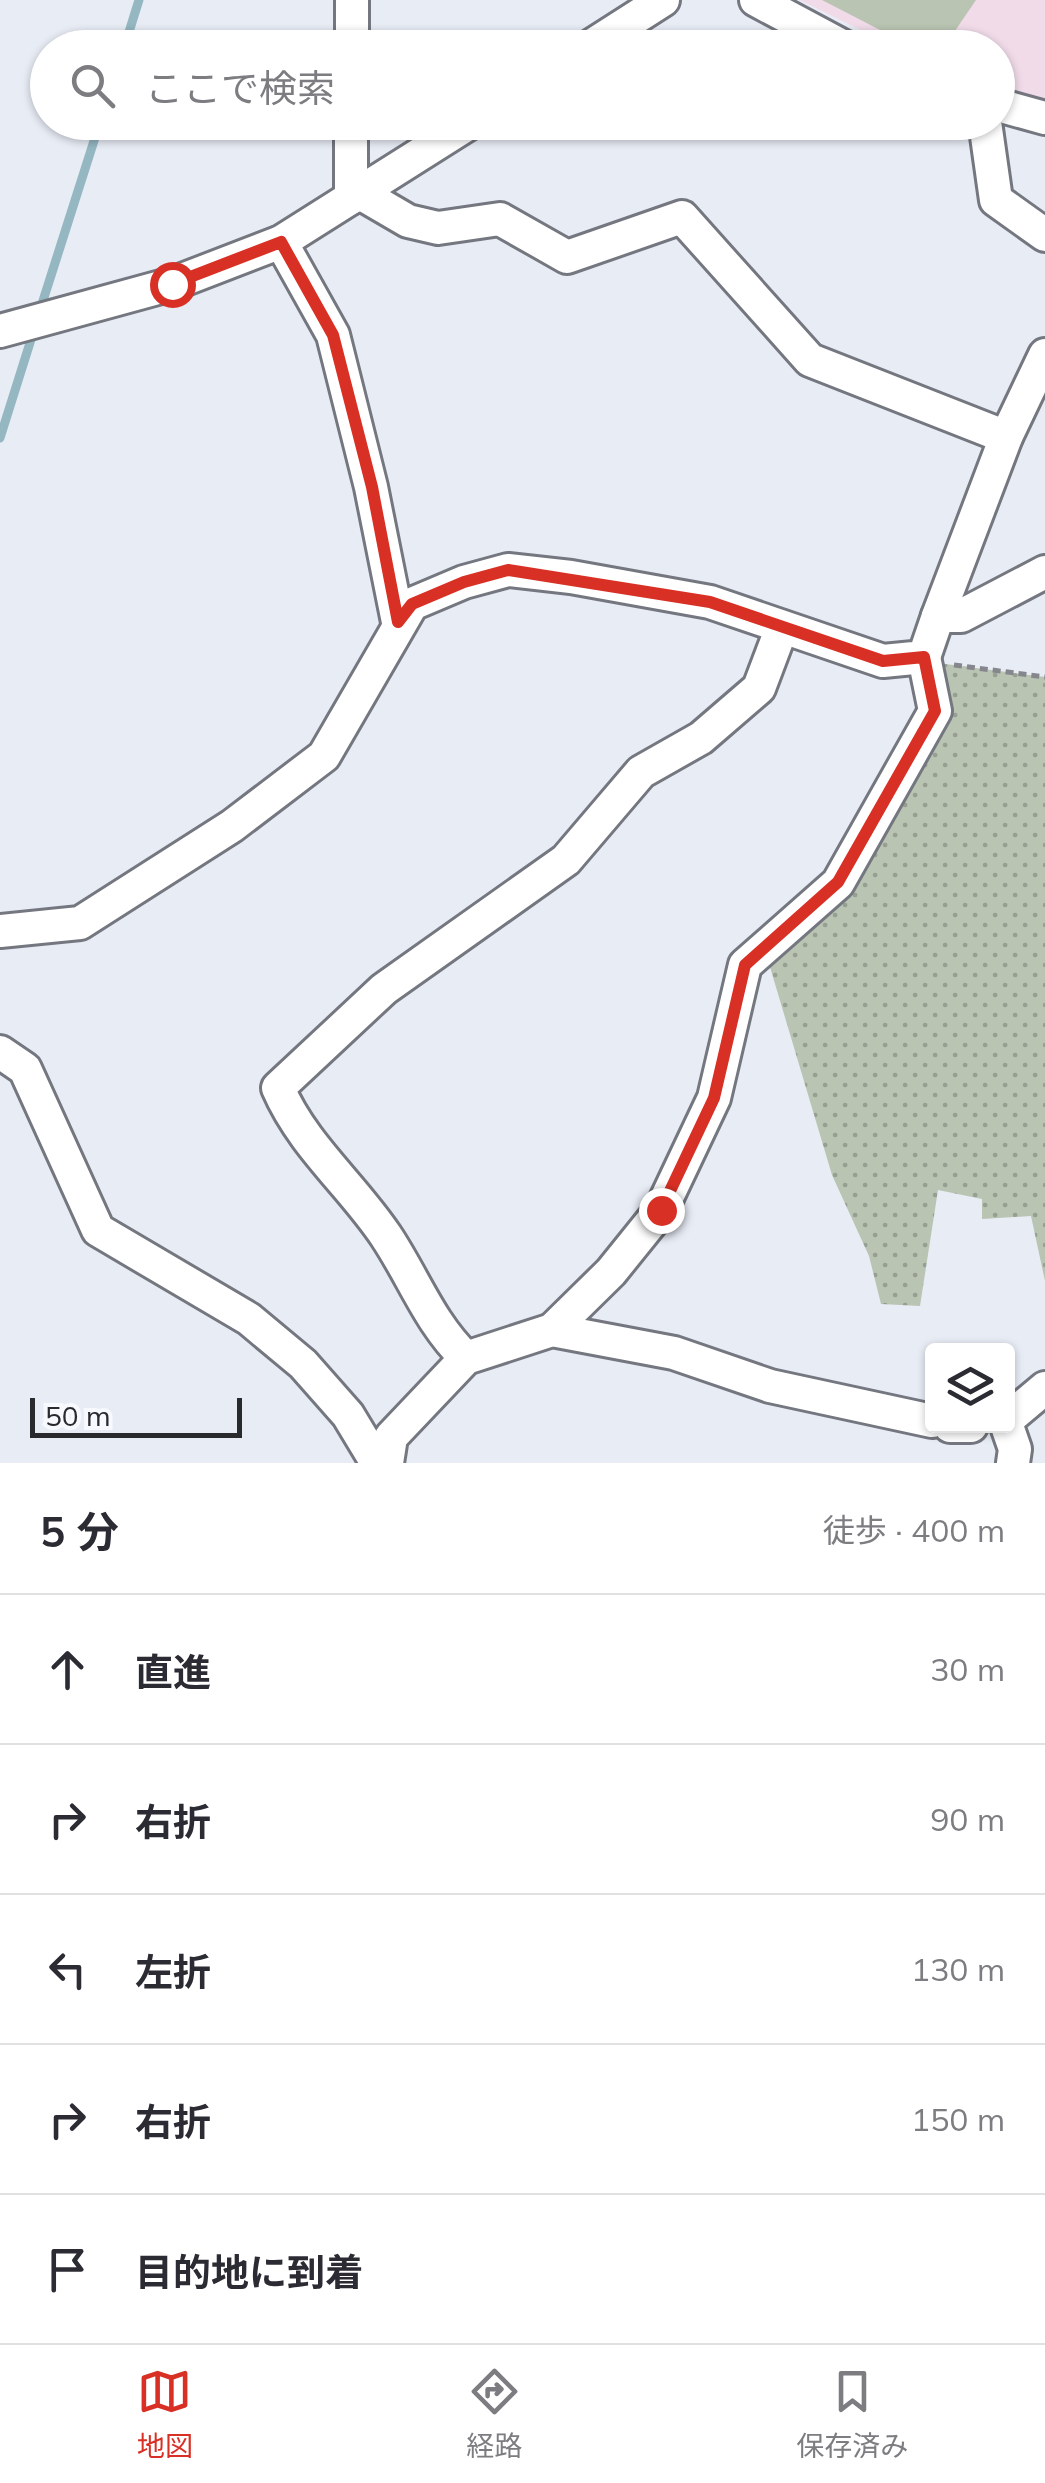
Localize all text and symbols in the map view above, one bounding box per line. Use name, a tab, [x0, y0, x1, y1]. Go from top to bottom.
search box	[30, 30, 1015, 140]
icon: search	[65, 58, 120, 113]
text: ここで検索	[145, 64, 335, 112]
route start	[150, 262, 196, 308]
route end	[639, 1188, 685, 1234]
map controls	[925, 1343, 1015, 1433]
button: layers	[925, 1343, 1015, 1433]
scale bar	[30, 1393, 242, 1438]
text: 50 m	[45, 1398, 111, 1433]
text: 5 分	[40, 1505, 119, 1558]
text: 徒歩 · 400 m	[823, 1510, 1005, 1550]
icon: ahead	[40, 1642, 95, 1697]
text: 直進	[135, 1648, 211, 1696]
text: 30 m	[930, 1649, 1005, 1689]
icon: right	[40, 1792, 95, 1847]
text: 右折	[135, 1798, 211, 1846]
text: 90 m	[930, 1799, 1005, 1839]
icon: left	[40, 1942, 95, 1997]
text: 左折	[135, 1948, 211, 1996]
text: 130 m	[911, 1949, 1005, 1989]
icon: right	[40, 2092, 95, 2147]
text: 右折	[135, 2098, 211, 2146]
text: 150 m	[911, 2099, 1005, 2139]
icon: arrive	[40, 2242, 95, 2297]
text: 目的地に到着	[135, 2248, 363, 2296]
tab: 地図	[137, 2364, 193, 2464]
tab: 経路	[466, 2364, 522, 2464]
tab: 保存済み	[796, 2364, 908, 2464]

